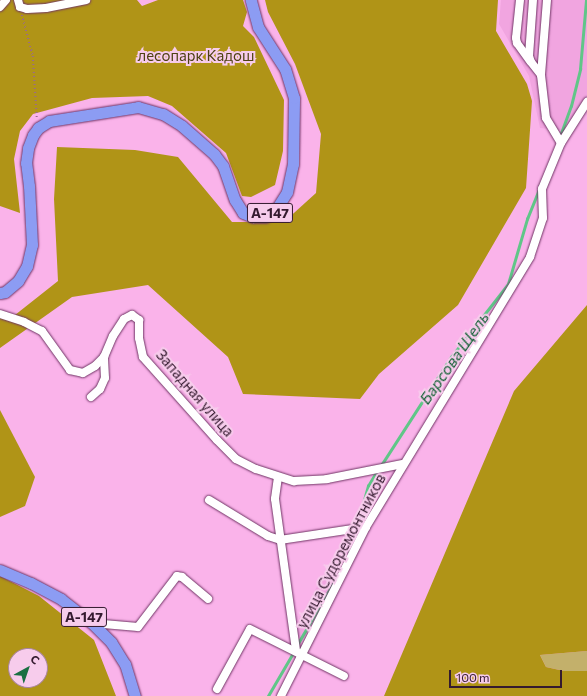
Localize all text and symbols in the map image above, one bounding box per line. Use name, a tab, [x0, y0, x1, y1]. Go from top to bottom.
park label: лесопарк Кадош	[138, 47, 254, 65]
road number: А-147	[246, 201, 294, 225]
water label: Барсова Щель	[415, 308, 493, 408]
street label: Западная улица	[152, 346, 238, 440]
street label: улица Судоремонтников	[293, 471, 389, 631]
road number: А-147	[60, 605, 108, 629]
north arrow	[8, 648, 48, 688]
text: С	[28, 652, 42, 667]
scale bar	[451, 662, 564, 688]
text: 100 m	[456, 670, 490, 684]

